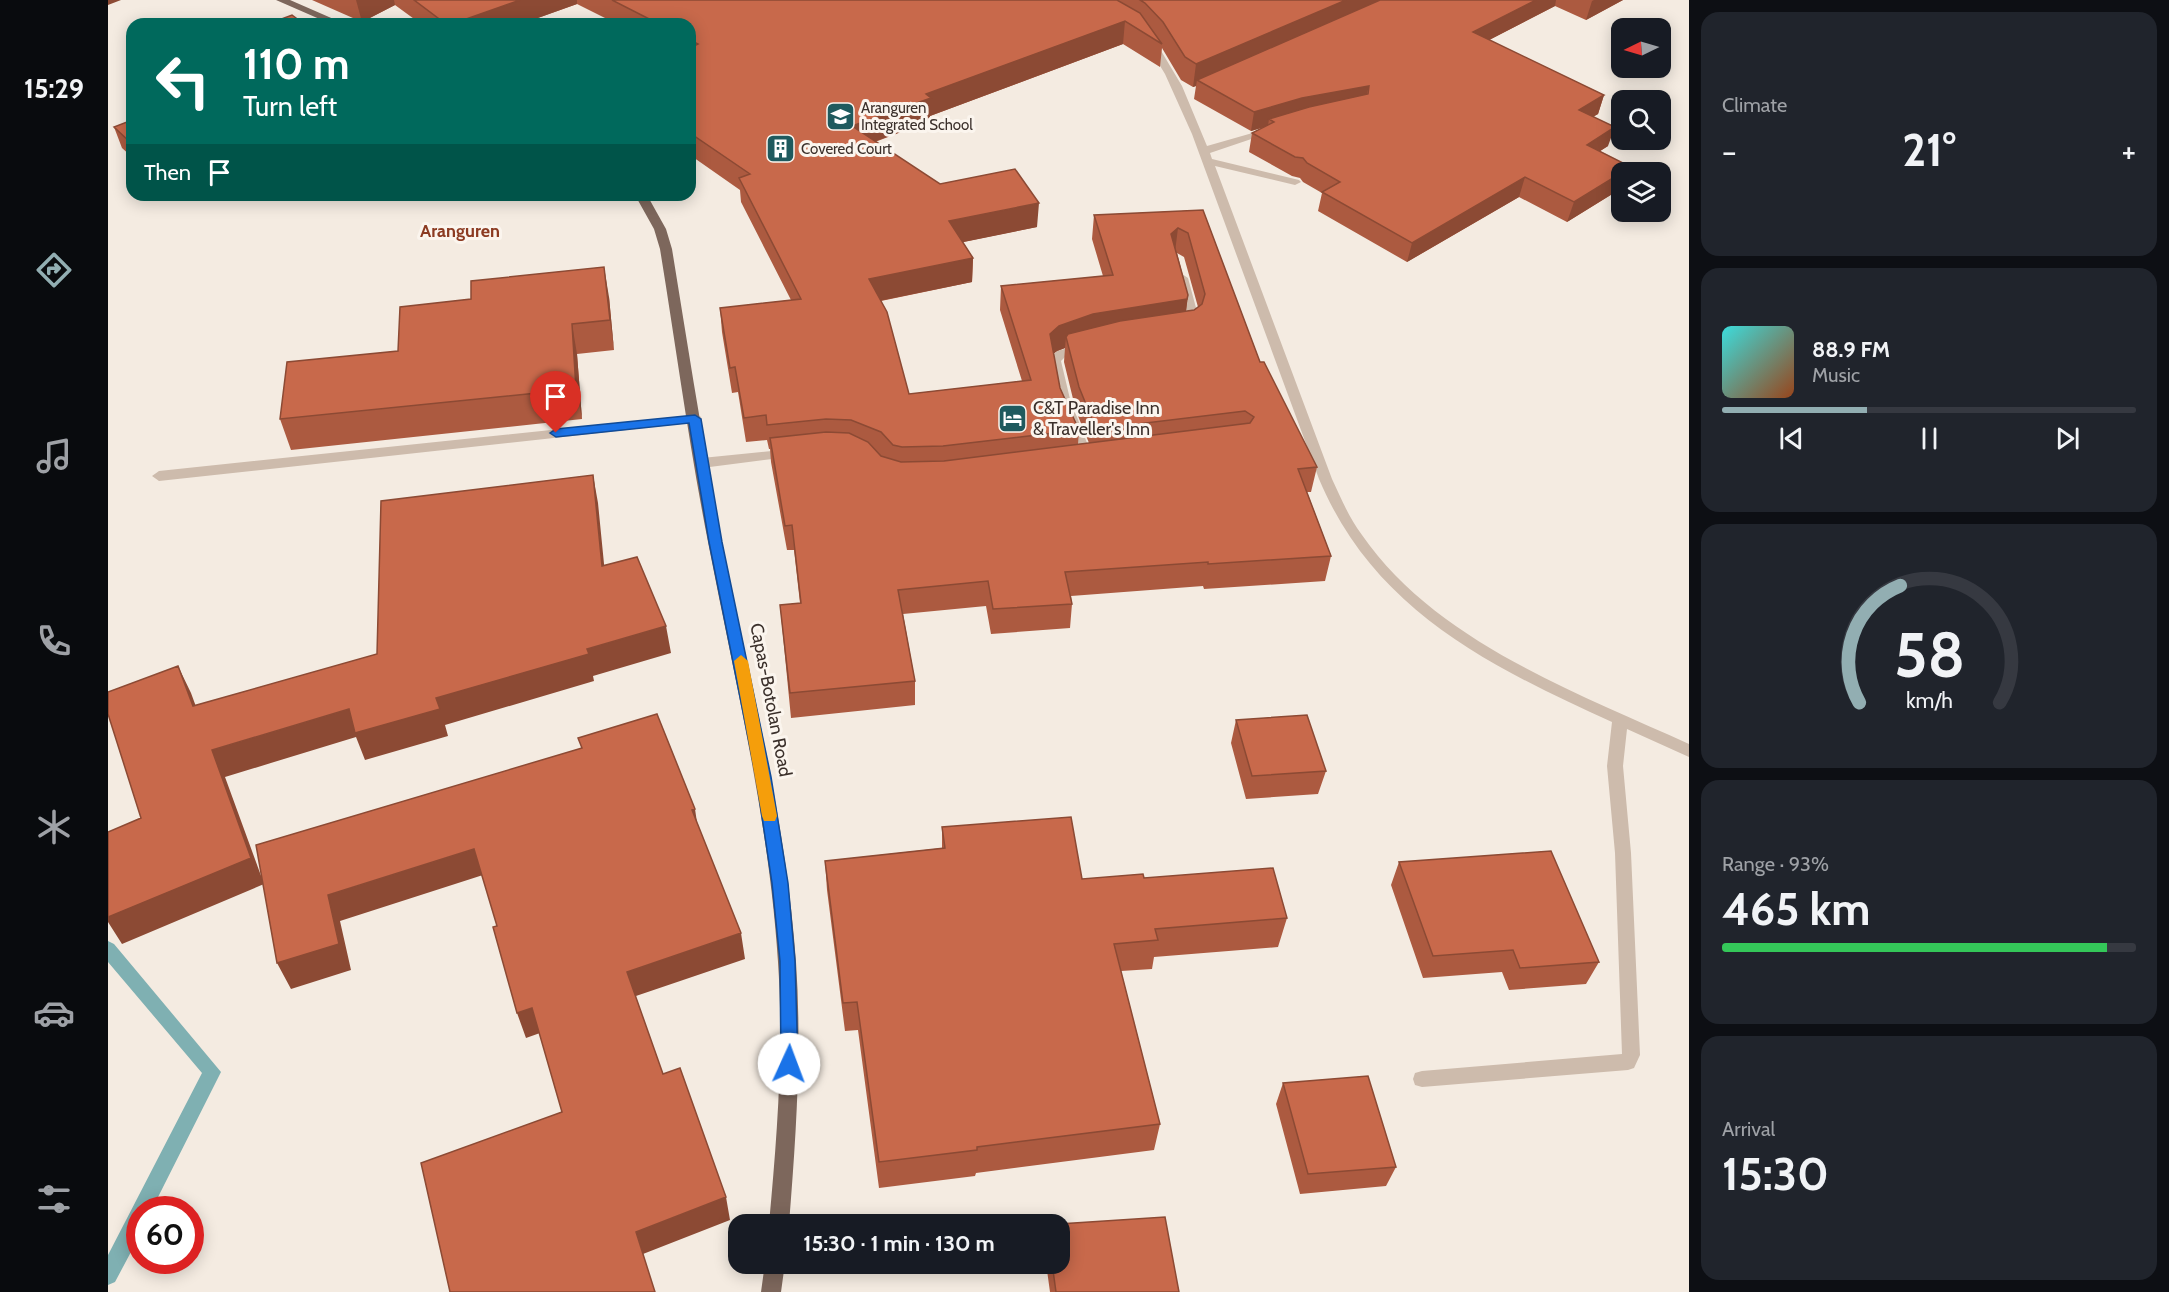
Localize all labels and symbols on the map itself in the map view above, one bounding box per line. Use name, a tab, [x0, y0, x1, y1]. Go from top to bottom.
north arrow	[1611, 18, 1671, 78]
place label: Aranguren Integrated School	[861, 99, 973, 134]
school or university icon: Aranguren Integrated School	[824, 101, 856, 133]
building icon: Covered Court	[764, 133, 796, 165]
place label: Covered Court	[801, 140, 892, 158]
district label: Aranguren	[420, 220, 500, 242]
pin	[530, 371, 581, 433]
place label: C&T Paradise Inn & Traveller's Inn	[1033, 397, 1160, 440]
hotel icon: C&T Paradise Inn & Traveller's Inn	[996, 402, 1028, 434]
street label: Capas-Botolan Road	[745, 621, 797, 779]
position arrow	[757, 1032, 821, 1096]
speed limit sign: 60	[126, 1196, 204, 1274]

